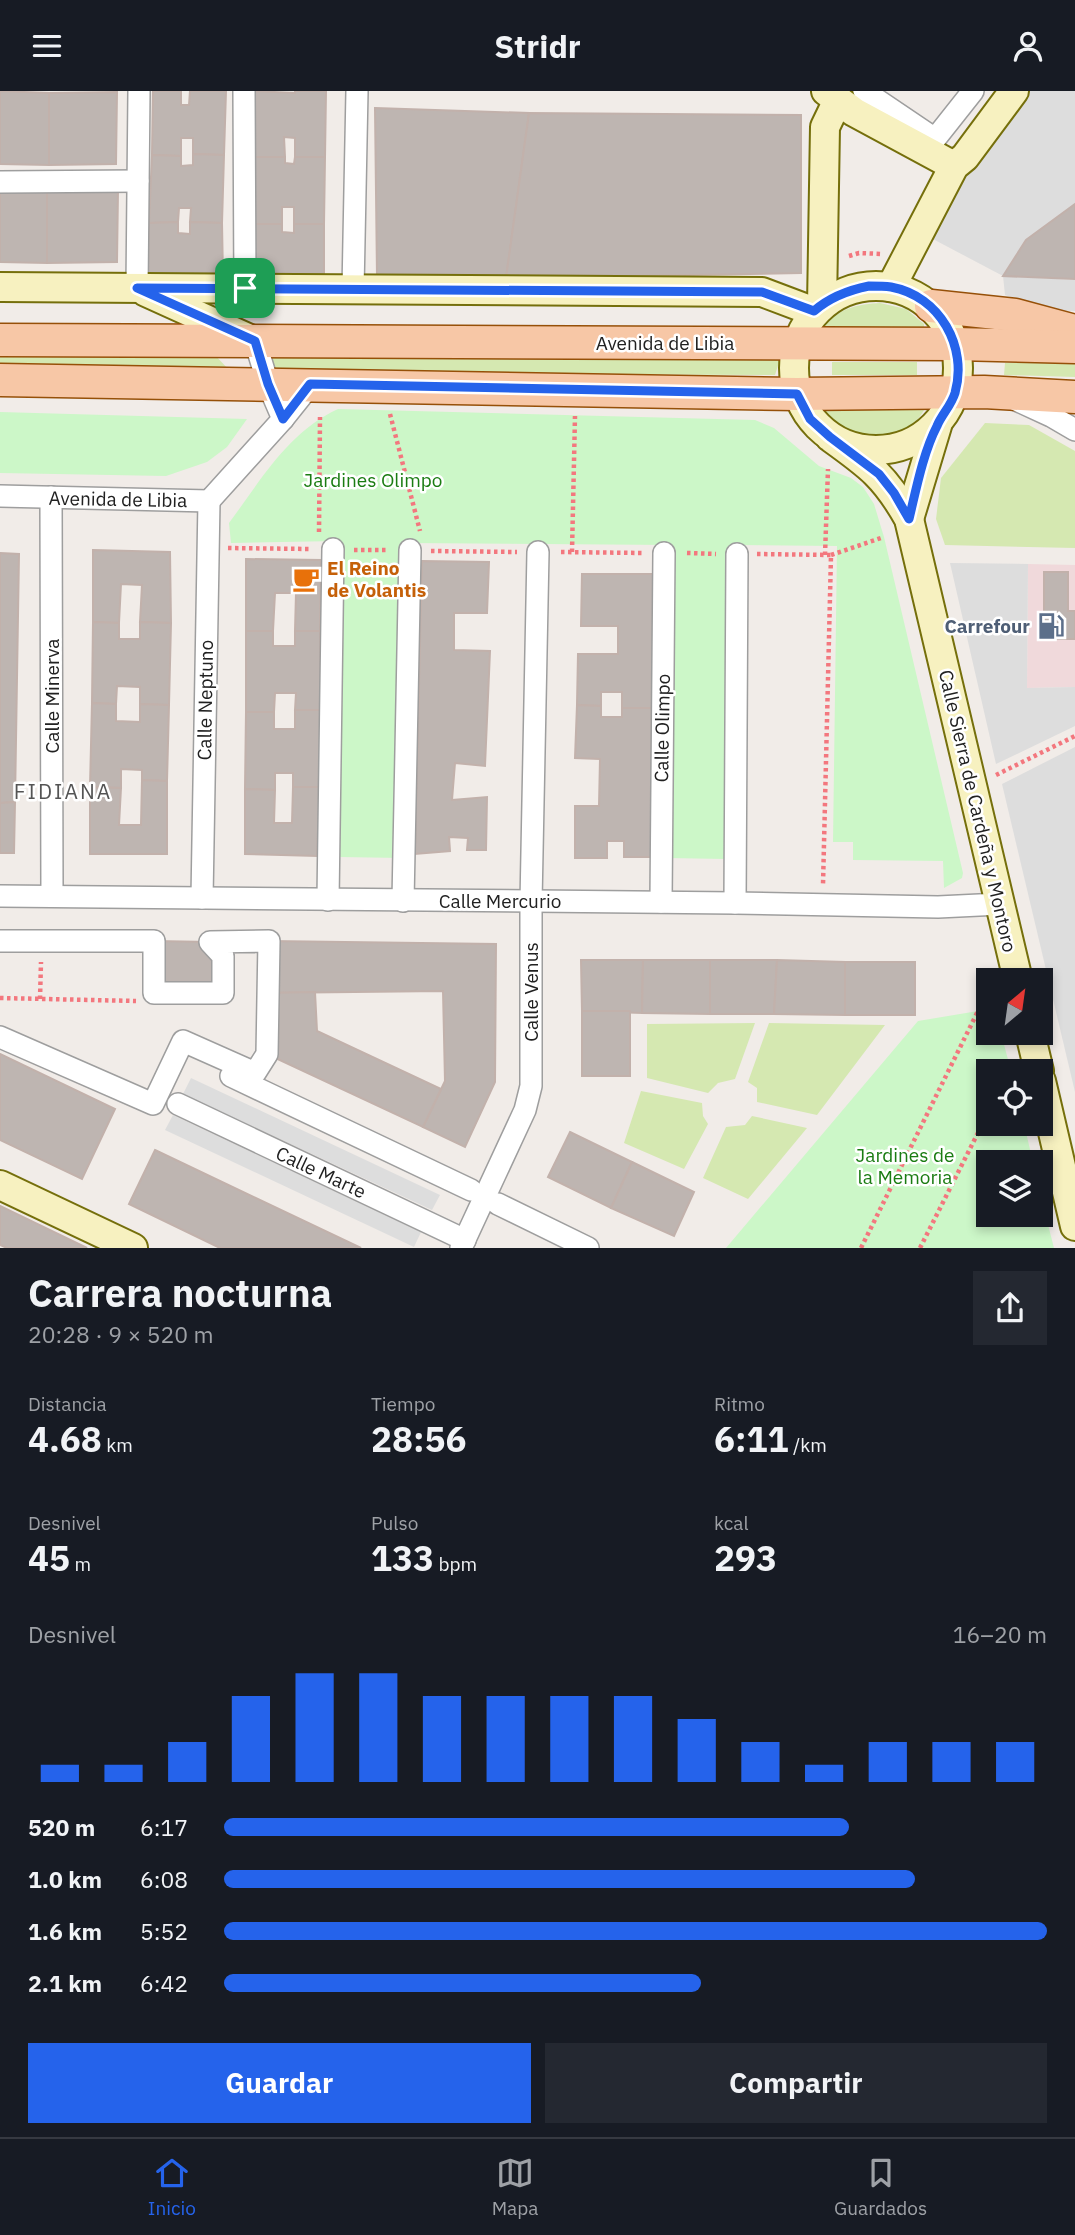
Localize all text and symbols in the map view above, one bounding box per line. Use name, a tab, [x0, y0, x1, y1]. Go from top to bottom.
text: Stridr	[494, 25, 581, 67]
icon: menu	[28, 27, 66, 65]
icon: person	[1009, 27, 1047, 65]
pin	[215, 258, 275, 318]
icon: arrive	[226, 269, 264, 307]
street label: Avenida de Libia	[596, 331, 734, 355]
park label: Jardines Olimpo	[303, 468, 443, 492]
street label: Avenida de Libia	[48, 486, 188, 512]
place label: El Reino de Volantis	[327, 556, 426, 602]
cafe icon: El Reino de Volantis	[291, 564, 321, 594]
fuel station icon: Carrefour	[1036, 611, 1066, 641]
place label: Carrefour	[944, 614, 1030, 638]
street label: Calle Minerva	[40, 639, 64, 754]
street label: Calle Neptuno	[192, 639, 218, 761]
street label: Calle Sierra de Cardeña y Montoro	[934, 667, 1022, 955]
street label: Calle Olimpo	[649, 673, 675, 783]
district label: FIDIANA	[14, 777, 112, 805]
street label: Calle Mercurio	[439, 889, 561, 913]
street label: Calle Venus	[519, 942, 543, 1042]
north arrow	[976, 968, 1054, 1045]
map controls	[976, 968, 1053, 1227]
button: locate	[976, 1059, 1053, 1136]
street label: Calle Marte	[272, 1141, 370, 1203]
park label: Jardines de la Memoria	[856, 1143, 954, 1189]
button: layers	[976, 1150, 1053, 1227]
text: Carrera nocturna	[28, 1268, 332, 1317]
button: share	[973, 1271, 1047, 1345]
text: 20:28 · 9 × 520 m	[28, 1319, 214, 1349]
text: Distancia	[28, 1392, 107, 1416]
text: Tiempo	[371, 1392, 435, 1416]
text: Ritmo	[714, 1392, 765, 1416]
text: 4.68	[28, 1416, 102, 1462]
text: 28:56	[371, 1416, 467, 1462]
text: 6:11	[714, 1416, 789, 1462]
text: km	[102, 1433, 133, 1457]
text: /km	[789, 1433, 827, 1457]
text: Desnivel	[28, 1511, 101, 1535]
text: Pulso	[371, 1511, 418, 1535]
text: kcal	[714, 1511, 749, 1535]
text: 45	[28, 1535, 70, 1581]
text: 133	[371, 1535, 434, 1581]
text: 293	[714, 1535, 777, 1581]
text: m	[70, 1552, 91, 1576]
text: bpm	[434, 1552, 477, 1576]
text: Desnivel	[28, 1619, 116, 1649]
text: 16–20 m	[953, 1619, 1047, 1649]
text: 520 m	[28, 1812, 95, 1842]
text: 6:17	[140, 1812, 188, 1842]
text: 1.0 km	[28, 1864, 102, 1894]
text: 6:08	[140, 1864, 188, 1894]
text: 1.6 km	[28, 1916, 102, 1946]
text: 5:52	[140, 1916, 188, 1946]
text: 2.1 km	[28, 1968, 102, 1998]
text: 6:42	[140, 1968, 188, 1998]
button: Guardar	[28, 2043, 531, 2123]
button: Compartir	[545, 2043, 1047, 2123]
tab: Inicio	[148, 2154, 196, 2220]
tab: Mapa	[492, 2154, 538, 2220]
tab: Guardados	[834, 2154, 927, 2220]

